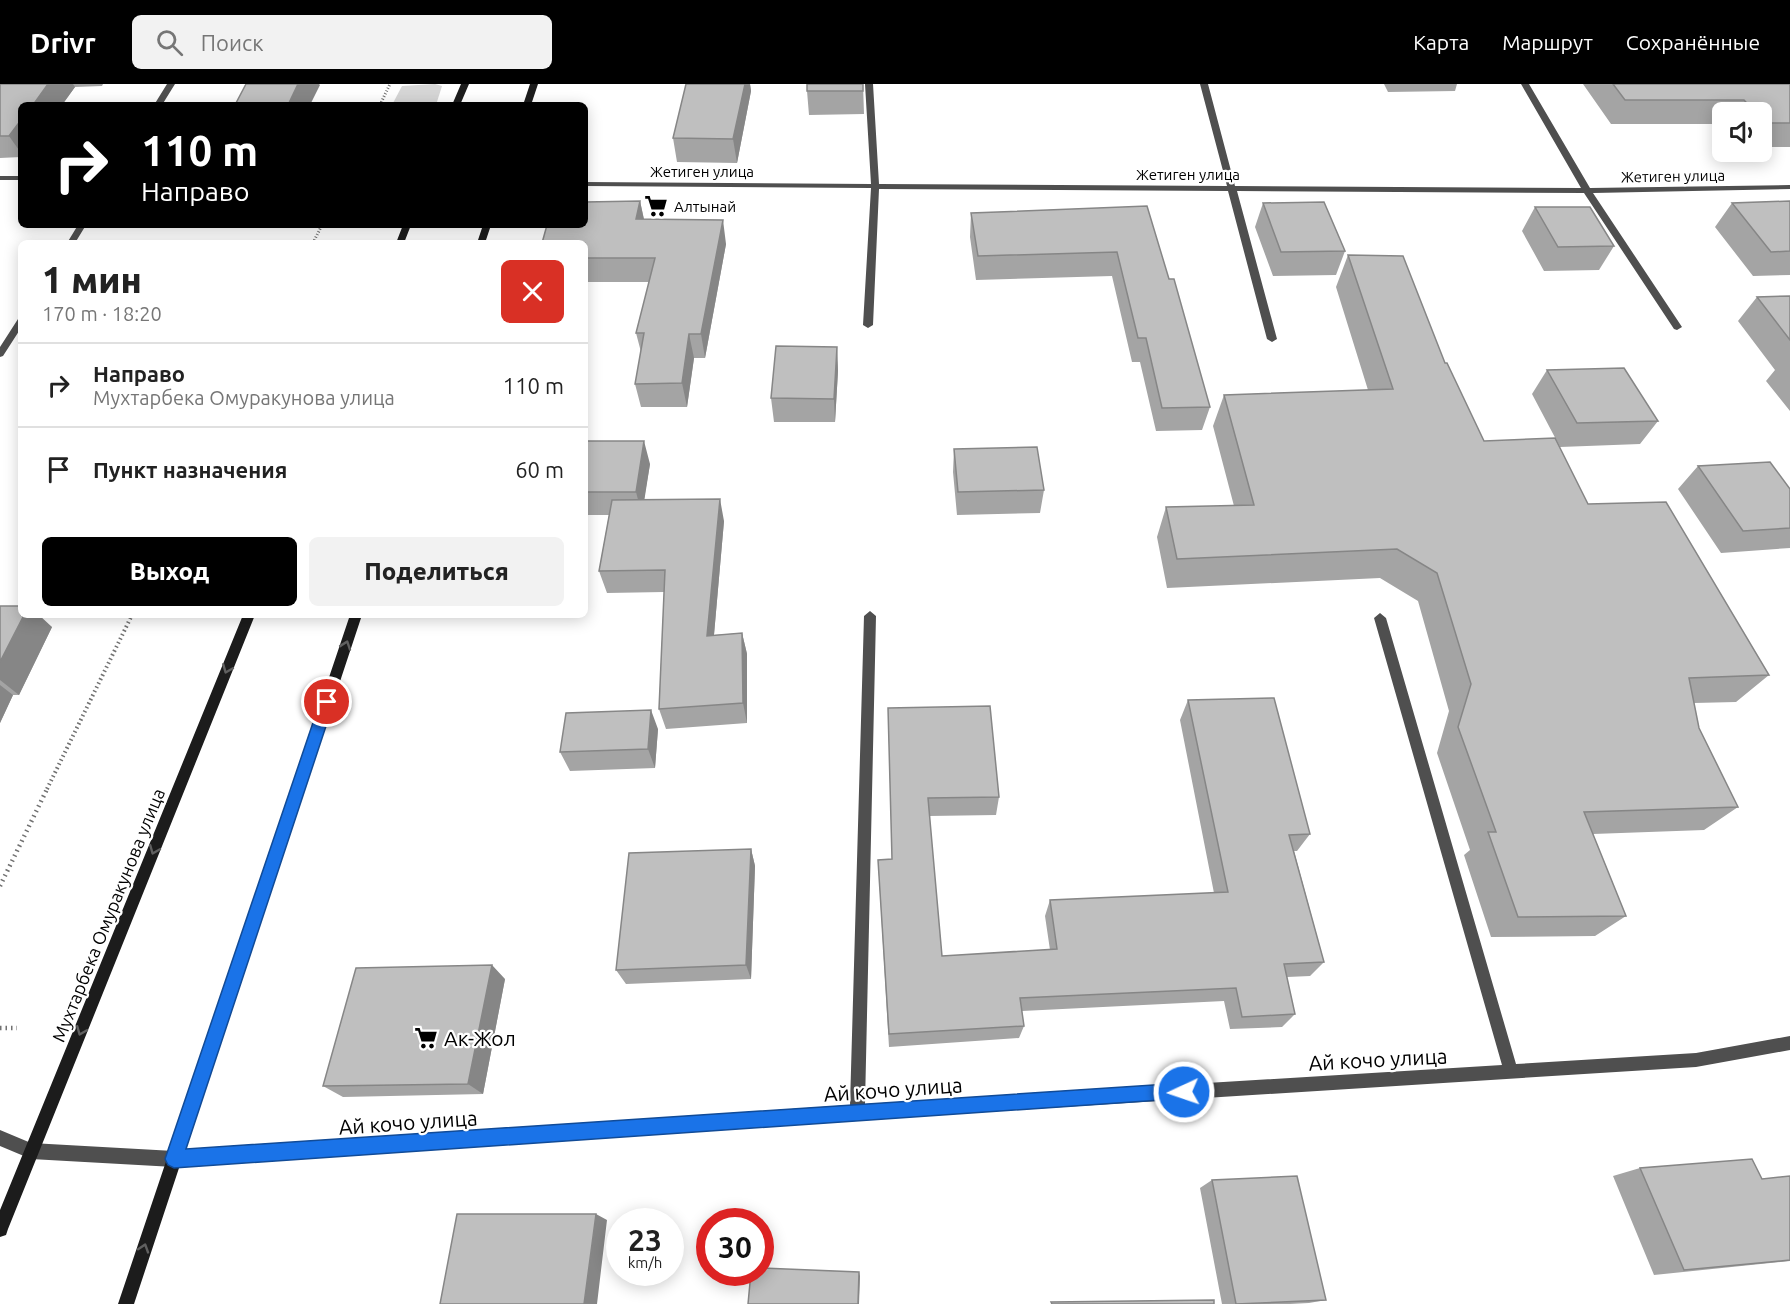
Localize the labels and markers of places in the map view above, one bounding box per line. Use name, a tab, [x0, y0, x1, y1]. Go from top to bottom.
supermarket icon: Алтынай	[643, 193, 669, 219]
place label: Алтынай	[674, 198, 736, 215]
pin	[301, 676, 352, 727]
supermarket icon: Ак-Жол	[413, 1025, 439, 1051]
place label: Ак-Жол	[444, 1026, 516, 1050]

